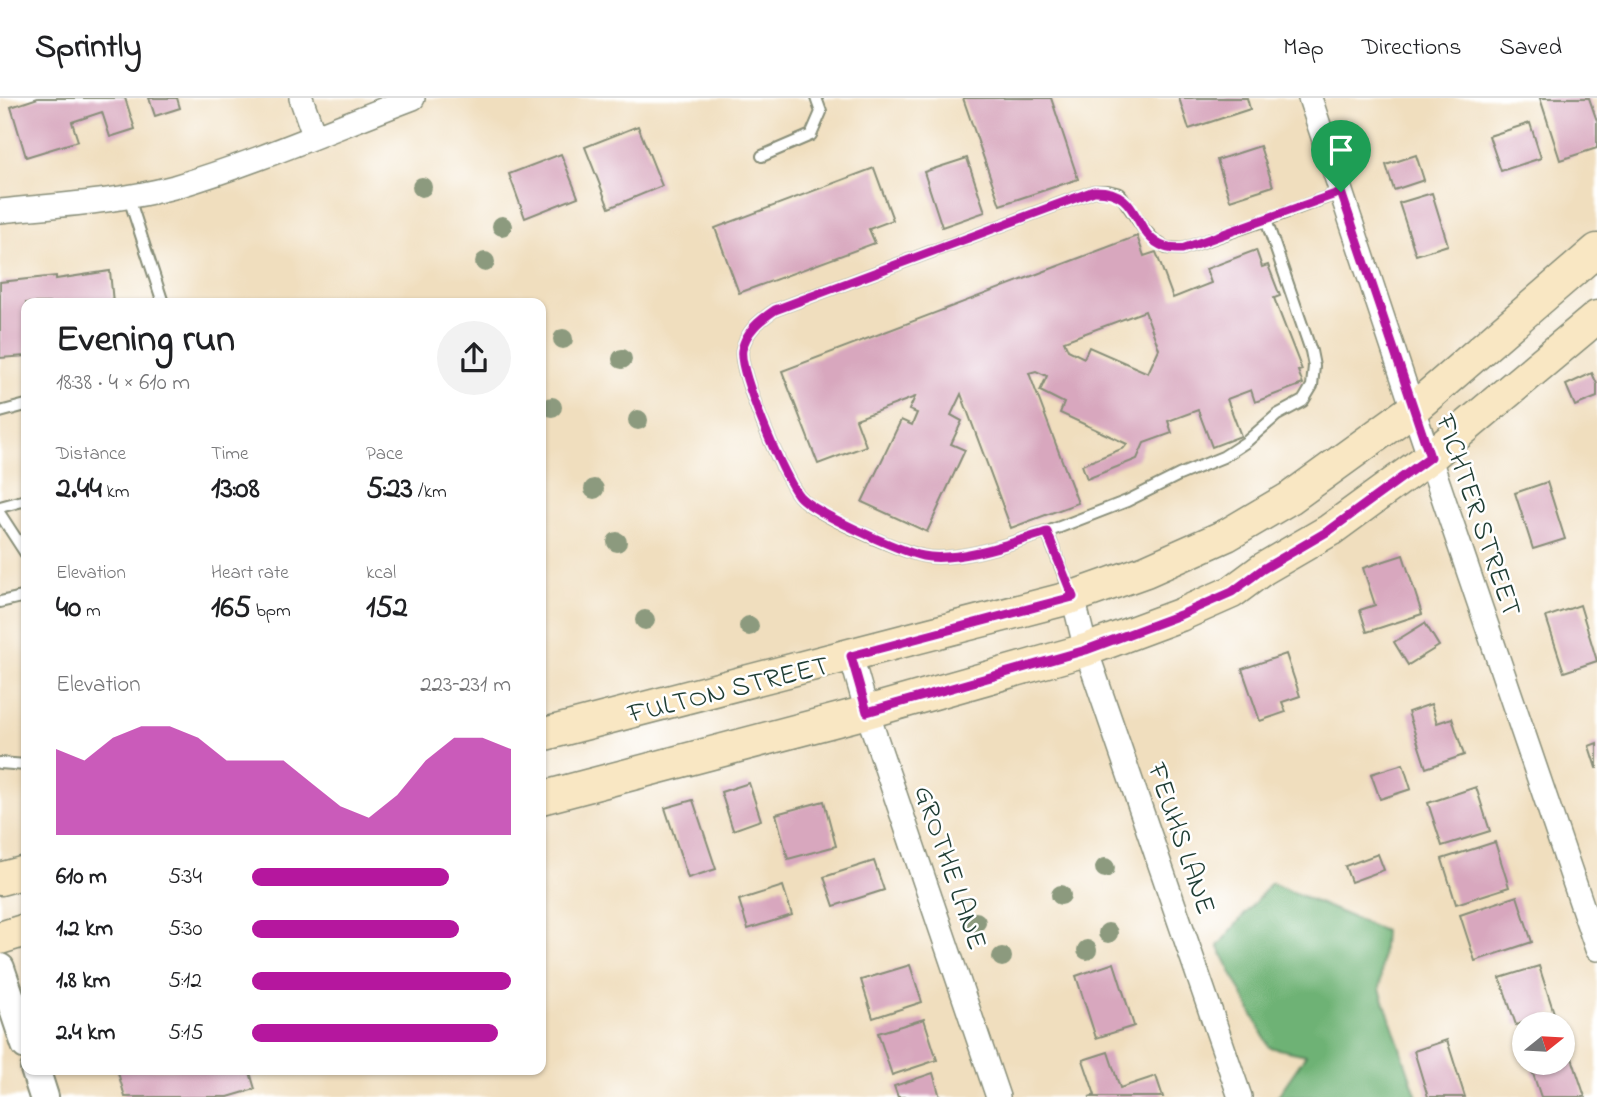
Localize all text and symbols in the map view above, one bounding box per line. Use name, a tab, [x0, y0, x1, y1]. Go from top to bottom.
text: Sprintly	[35, 24, 142, 72]
text: Map	[1283, 31, 1324, 66]
text: Directions	[1362, 31, 1461, 66]
text: Saved	[1499, 31, 1562, 66]
pin	[1311, 120, 1371, 192]
icon: arrive	[1322, 131, 1360, 169]
text: Evening run	[56, 313, 235, 369]
button: share	[437, 321, 511, 395]
text: 18:38 · 4 × 610 m	[56, 367, 190, 400]
street label: FICHTER STREET	[1423, 409, 1530, 623]
text: Distance	[56, 441, 126, 468]
text: Time	[211, 441, 249, 468]
text: Pace	[366, 441, 403, 468]
text: 2.44	[56, 468, 102, 512]
text: 13:08	[211, 468, 260, 512]
text: 5:23	[366, 468, 413, 512]
text: km	[102, 479, 130, 506]
text: /km	[413, 479, 447, 506]
text: Elevation	[56, 560, 126, 587]
text: Heart rate	[211, 560, 289, 587]
text: kcal	[366, 560, 396, 587]
text: 40	[56, 587, 81, 631]
text: 165	[211, 587, 251, 631]
text: 152	[366, 587, 408, 631]
text: m	[81, 598, 101, 625]
text: bpm	[251, 598, 291, 625]
street label: FULTON STREET	[623, 647, 834, 736]
text: Elevation	[56, 669, 141, 702]
text: 223–231 m	[420, 669, 511, 702]
street label: FEUHS LANE	[1134, 757, 1225, 920]
street label: GROTHE LANE	[901, 780, 996, 956]
text: 610 m	[56, 861, 107, 894]
text: 5:34	[168, 861, 202, 894]
text: 1.2 km	[56, 913, 113, 946]
text: 5:30	[168, 913, 203, 946]
text: 1.8 km	[56, 965, 110, 998]
text: 5:12	[168, 965, 202, 998]
north arrow	[1512, 1012, 1575, 1074]
map controls	[1512, 1012, 1575, 1075]
text: 2.4 km	[56, 1017, 115, 1050]
text: 5:15	[168, 1017, 204, 1050]

